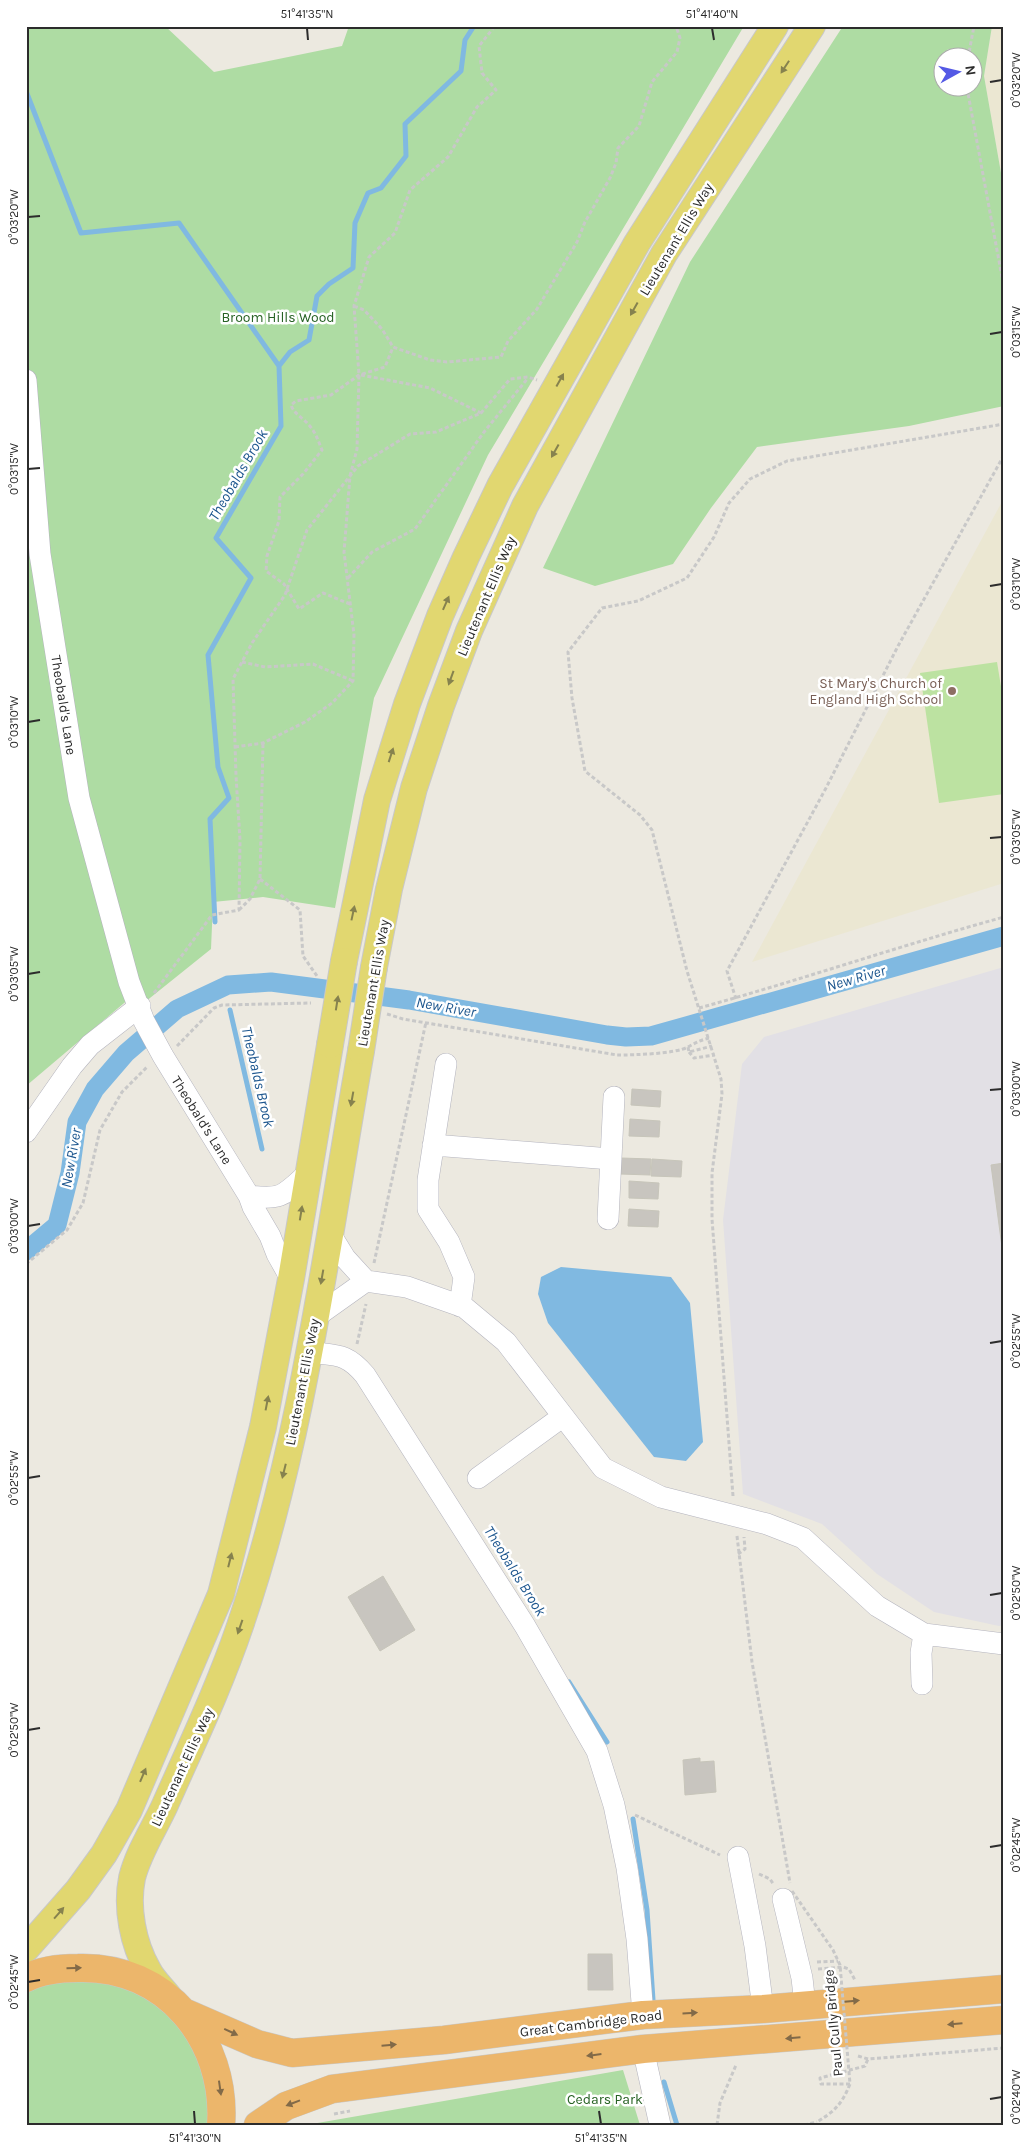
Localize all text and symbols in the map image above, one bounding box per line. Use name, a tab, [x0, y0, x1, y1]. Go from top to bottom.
text: 51°41'35"N	[281, 7, 333, 21]
text: 51°41'40"N	[686, 7, 738, 21]
north arrow	[932, 48, 982, 98]
text: 0°03'20"W	[1009, 52, 1023, 108]
one-way arrow	[780, 61, 790, 74]
text: N	[961, 64, 979, 76]
street label: Lieutenant Ellis Way	[636, 179, 717, 299]
text: 0°03'20"W	[7, 189, 21, 245]
one-way arrow	[630, 301, 638, 316]
text: 0°03'15"W	[1009, 306, 1023, 358]
park label: Broom Hills Wood	[221, 309, 335, 326]
one-way arrow	[555, 374, 564, 387]
water label: Theobalds Brook	[205, 426, 272, 524]
text: 0°03'15"W	[7, 443, 21, 495]
one-way arrow	[551, 444, 560, 458]
street label: Lieutenant Ellis Way	[453, 533, 520, 659]
text: 0°03'10"W	[1009, 557, 1023, 610]
one-way arrow	[443, 596, 451, 610]
street label: Theobald's Lane	[47, 654, 80, 756]
one-way arrow	[447, 671, 455, 686]
place label: St Mary's Church of England High School	[810, 675, 942, 708]
marker: St Mary's Church of England High School	[946, 685, 958, 697]
text: 0°03'10"W	[7, 695, 21, 748]
one-way arrow	[387, 748, 395, 763]
text: 0°03'05"W	[1009, 809, 1023, 865]
one-way arrow	[350, 905, 358, 921]
street label: Lieutenant Ellis Way	[354, 918, 393, 1048]
text: 0°03'05"W	[7, 946, 21, 1002]
water label: New River	[825, 961, 888, 995]
water label: New River	[415, 993, 478, 1021]
one-way arrow	[333, 995, 341, 1011]
water label: Theobalds Brook	[238, 1025, 278, 1129]
text: 0°03'00"W	[1009, 1061, 1023, 1117]
street label: Theobald's Lane	[168, 1073, 236, 1168]
one-way arrow	[348, 1092, 356, 1108]
water label: New River	[57, 1126, 85, 1189]
text: 0°03'00"W	[7, 1198, 21, 1254]
one-way arrow	[297, 1205, 305, 1221]
one-way arrow	[317, 1269, 325, 1285]
text: 0°02'55"W	[1009, 1313, 1023, 1368]
street label: Lieutenant Ellis Way	[282, 1317, 323, 1447]
one-way arrow	[264, 1395, 272, 1411]
text: 0°02'55"W	[7, 1450, 21, 1505]
one-way arrow	[280, 1463, 288, 1478]
water label: Theobalds Brook	[480, 1523, 550, 1620]
one-way arrow	[226, 1552, 234, 1567]
text: 0°02'50"W	[1009, 1565, 1023, 1621]
one-way arrow	[236, 1620, 244, 1635]
text: 0°02'50"W	[7, 1702, 21, 1758]
street label: Lieutenant Ellis Way	[148, 1705, 218, 1829]
one-way arrow	[140, 1768, 148, 1782]
text: 0°02'45"W	[1009, 1817, 1023, 1872]
one-way arrow	[53, 1906, 64, 1919]
text: 0°02'45"W	[7, 1954, 21, 2009]
one-way arrow	[66, 1963, 82, 1971]
street label: Paul Cully Bridge	[820, 1969, 847, 2077]
one-way arrow	[844, 1997, 860, 2005]
street label: Great Cambridge Road	[519, 2006, 663, 2041]
one-way arrow	[682, 2008, 698, 2016]
one-way arrow	[947, 2021, 963, 2029]
one-way arrow	[224, 2028, 238, 2036]
one-way arrow	[785, 2034, 801, 2042]
one-way arrow	[381, 2041, 397, 2049]
one-way arrow	[586, 2051, 602, 2059]
text: 0°02'40"W	[1009, 2069, 1023, 2125]
one-way arrow	[216, 2081, 224, 2097]
park label: Cedars Park	[567, 2091, 643, 2108]
one-way arrow	[285, 2099, 300, 2107]
text: 51°41'30"N	[168, 2131, 222, 2145]
text: 51°41'35"N	[575, 2131, 627, 2145]

